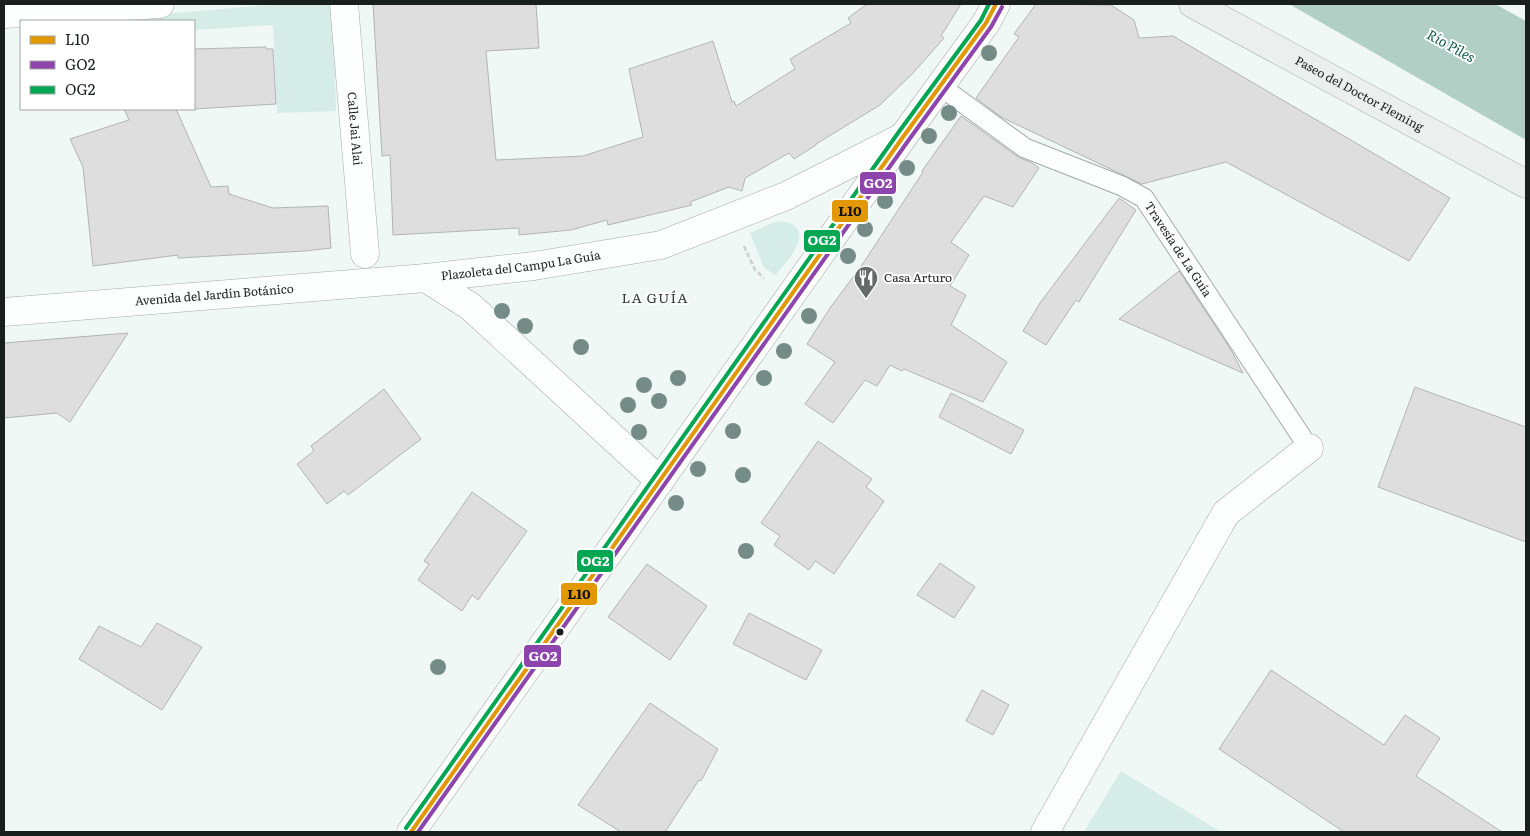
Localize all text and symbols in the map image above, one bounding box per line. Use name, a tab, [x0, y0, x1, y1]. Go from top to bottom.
legend	[20, 20, 195, 110]
water label: Río Piles	[1424, 24, 1479, 67]
text: L10	[65, 27, 90, 50]
street label: Paseo del Doctor Fleming	[1292, 51, 1428, 135]
text: GO2	[65, 52, 96, 75]
text: OG2	[65, 77, 96, 100]
street label: Calle Jai Alai	[343, 91, 368, 166]
line badge: GO2	[859, 171, 897, 195]
text: GO2	[863, 172, 893, 192]
street label: Travesía de La Guía	[1141, 198, 1217, 301]
line badge: L10	[831, 199, 869, 223]
text: L10	[838, 200, 862, 220]
line badge: OG2	[803, 229, 841, 253]
text: OG2	[807, 229, 837, 249]
street label: Plazoleta del Campu La Guía	[440, 245, 602, 284]
restaurant icon: Casa Arturo	[853, 265, 879, 299]
place label: Casa Arturo	[884, 268, 952, 286]
street label: Avenida del Jardín Botánico	[134, 279, 294, 309]
district label: LA GUÍA	[622, 287, 688, 307]
line badge: OG2	[576, 549, 614, 573]
text: OG2	[580, 550, 610, 570]
line badge: L10	[560, 582, 598, 606]
text: L10	[567, 583, 591, 603]
unlabelled marker	[555, 627, 565, 637]
line badge: GO2	[523, 644, 562, 668]
text: GO2	[528, 645, 558, 665]

